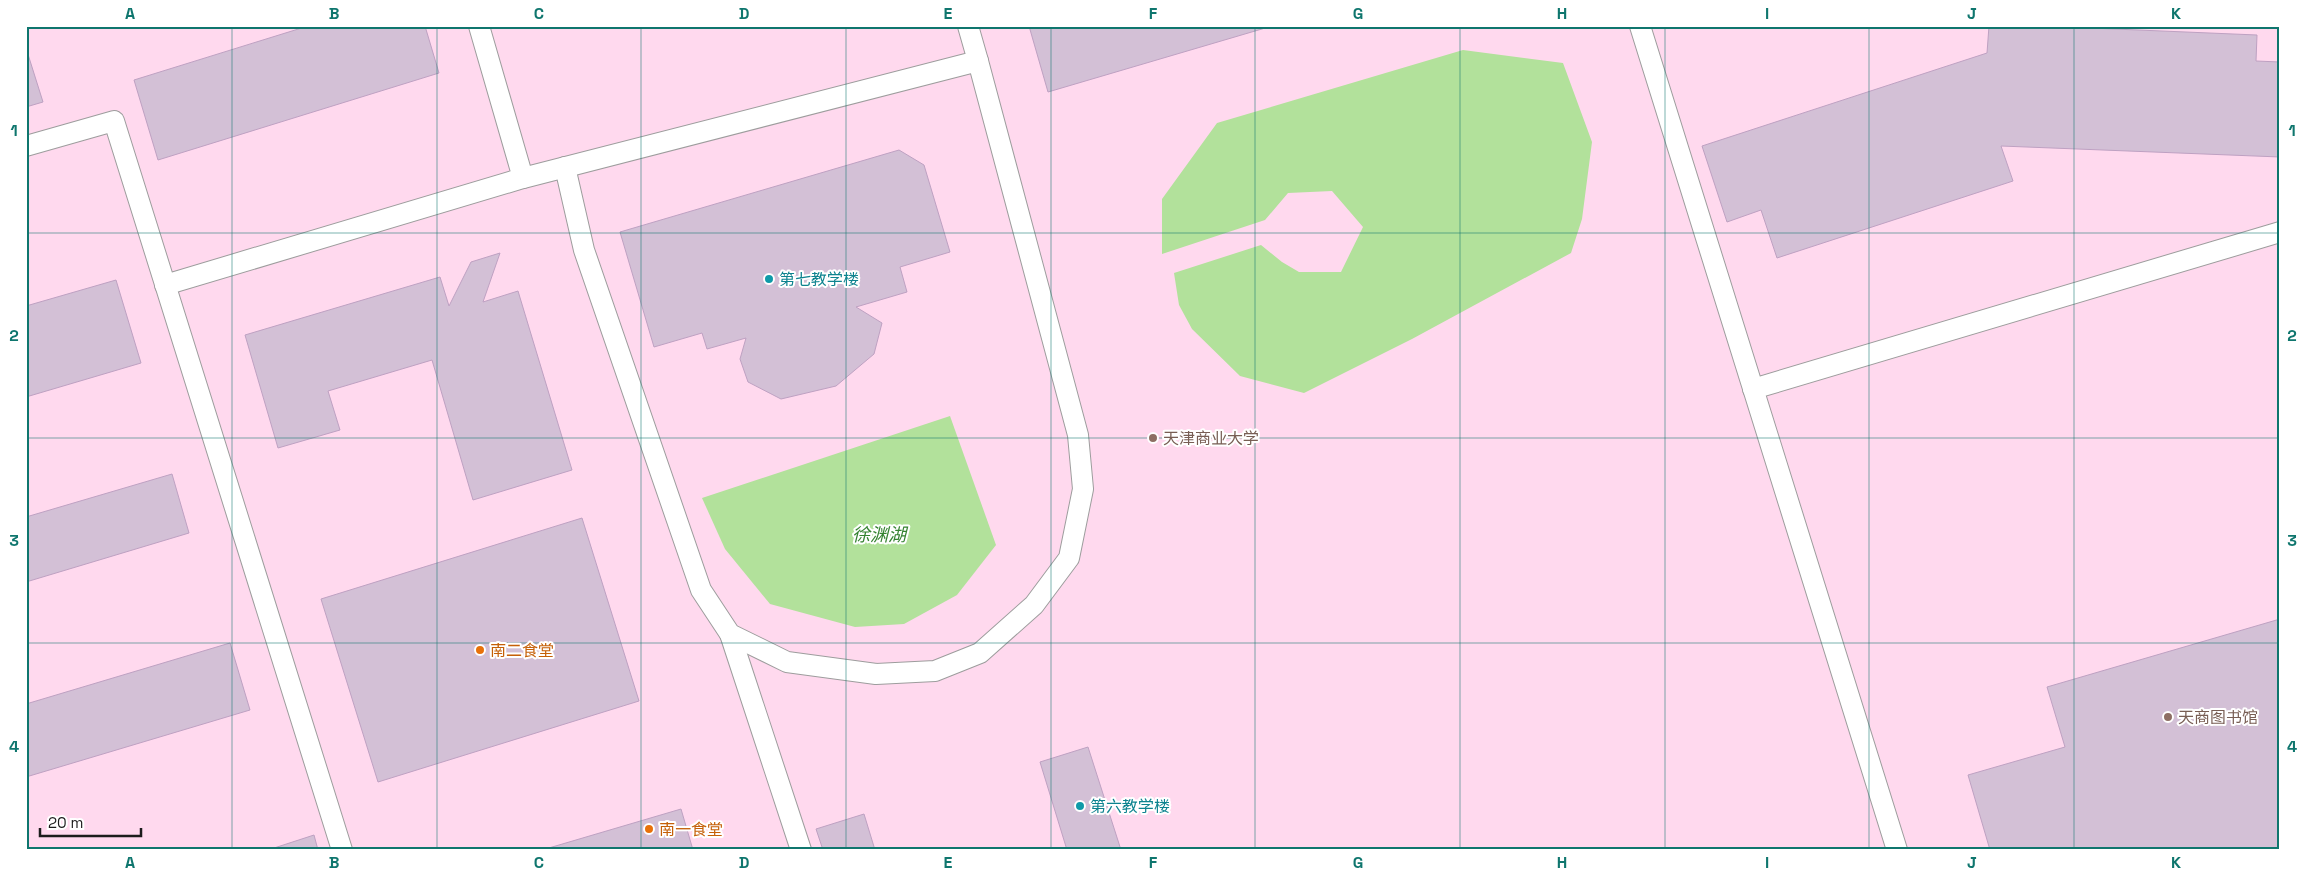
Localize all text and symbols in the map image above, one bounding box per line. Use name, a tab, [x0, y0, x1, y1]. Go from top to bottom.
text: A	[125, 3, 135, 24]
text: B	[329, 3, 339, 24]
text: C	[534, 3, 544, 24]
text: D	[739, 3, 749, 24]
text: E	[944, 3, 953, 24]
text: F	[1149, 3, 1158, 24]
text: G	[1353, 3, 1363, 24]
text: H	[1557, 3, 1567, 24]
text: I	[1765, 3, 1769, 24]
text: J	[1967, 3, 1977, 24]
text: K	[2171, 3, 2181, 24]
text: 1	[10, 120, 18, 141]
text: 1	[2288, 120, 2296, 141]
place label: 第七教学楼	[779, 269, 859, 290]
marker: 第七教学楼	[763, 273, 775, 285]
text: 2	[9, 325, 19, 346]
text: 2	[2287, 325, 2297, 346]
place label: 天津商业大学	[1163, 428, 1259, 449]
marker: 天津商业大学	[1147, 432, 1159, 444]
water label: 徐渊湖	[852, 523, 909, 546]
text: 3	[9, 530, 19, 551]
text: 3	[2287, 530, 2297, 551]
place label: 南二食堂	[490, 640, 554, 661]
marker: 南二食堂	[474, 644, 486, 656]
place label: 天商图书馆	[2178, 707, 2258, 728]
marker: 天商图书馆	[2162, 711, 2174, 723]
text: 4	[9, 736, 19, 757]
text: 4	[2287, 736, 2297, 757]
place label: 第六教学楼	[1090, 796, 1170, 817]
marker: 第六教学楼	[1074, 800, 1086, 812]
scale bar	[40, 806, 141, 838]
text: 20 m	[48, 813, 83, 832]
place label: 南一食堂	[659, 819, 723, 840]
marker: 南一食堂	[643, 823, 655, 835]
text: A	[125, 852, 135, 873]
text: B	[329, 852, 339, 873]
text: C	[534, 852, 544, 873]
text: D	[739, 852, 749, 873]
text: E	[944, 852, 953, 873]
text: F	[1149, 852, 1158, 873]
text: G	[1353, 852, 1363, 873]
text: H	[1557, 852, 1567, 873]
text: I	[1765, 852, 1769, 873]
text: J	[1967, 852, 1977, 873]
text: K	[2171, 852, 2181, 873]

